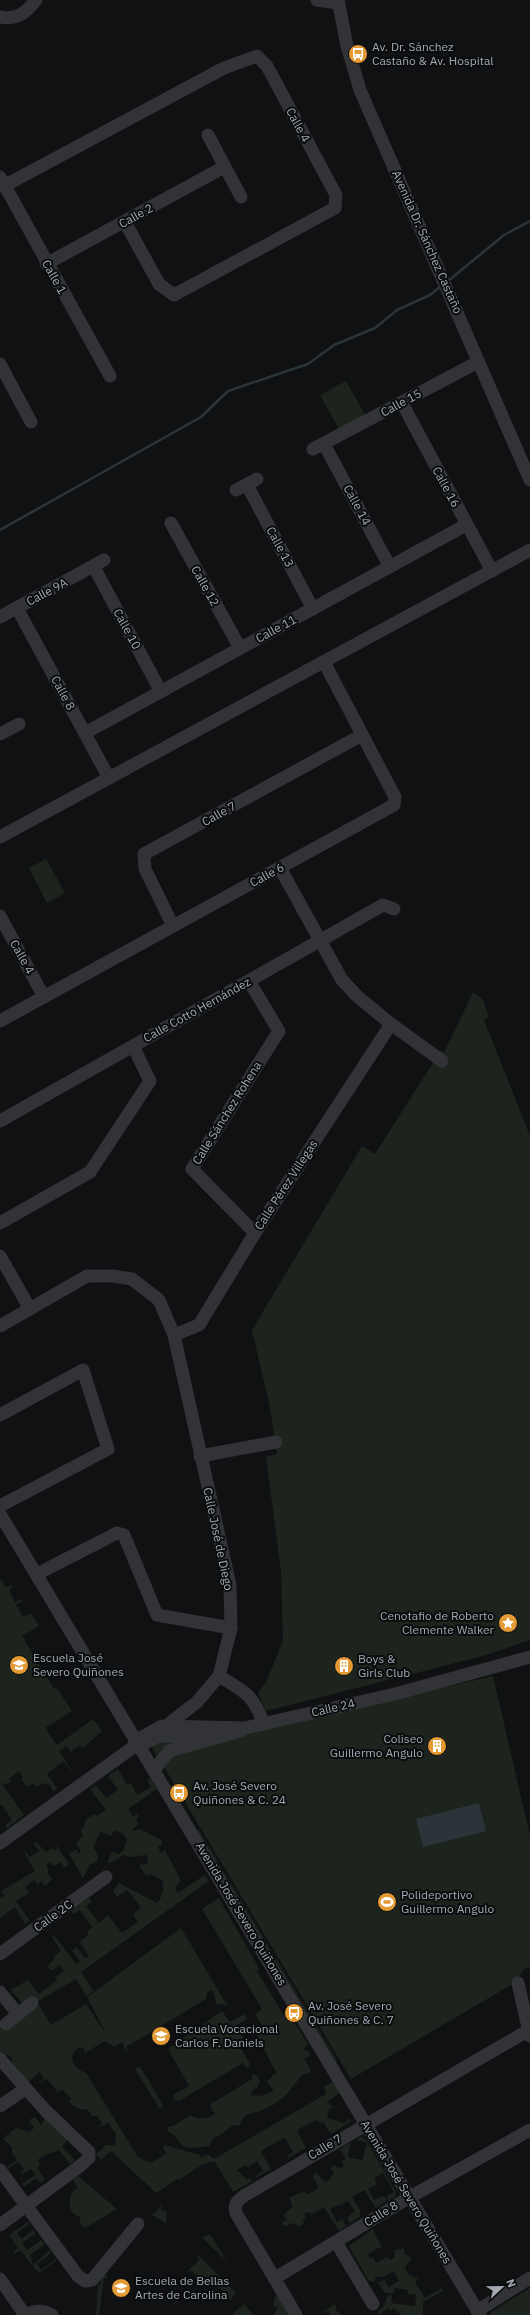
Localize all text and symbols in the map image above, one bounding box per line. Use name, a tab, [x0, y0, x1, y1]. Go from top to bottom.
place label: Av. Dr. Sánchez Castaño & Av. Hospital	[372, 39, 494, 68]
bus stop icon: Av. Dr. Sánchez Castaño & Av. Hospital	[347, 43, 369, 65]
street label: Calle 4	[283, 105, 314, 145]
street label: Avenida Dr. Sánchez Castaño	[389, 168, 466, 316]
street label: Calle 2	[116, 200, 156, 231]
street label: Calle 1	[39, 257, 70, 297]
street label: Calle 15	[378, 386, 424, 420]
street label: Calle 16	[429, 464, 463, 510]
street label: Calle 14	[340, 482, 374, 528]
street label: Calle 13	[263, 524, 297, 570]
street label: Calle 12	[188, 563, 223, 609]
street label: Calle 9A	[24, 574, 70, 609]
street label: Calle 10	[110, 606, 144, 652]
street label: Calle 11	[253, 612, 299, 646]
street label: Calle 8	[48, 673, 79, 713]
street label: Calle 7	[199, 798, 239, 829]
street label: Calle 6	[247, 859, 287, 890]
street label: Calle 4	[7, 937, 38, 977]
street label: Calle Cotto Hernández	[141, 974, 253, 1045]
street label: Calle Sánchez Rohena	[189, 1058, 265, 1167]
street label: Calle Pérez Villegas	[251, 1137, 320, 1233]
street label: Calle José de Diego	[200, 1486, 237, 1592]
place label: Cenotafio de Roberto Clemente Walker	[380, 1608, 495, 1637]
place icon: Cenotafio de Roberto Clemente Walker	[497, 1612, 519, 1634]
place label: Escuela José Severo Quiñones	[33, 1650, 124, 1679]
place label: Boys & Girls Club	[358, 1651, 410, 1680]
school or university icon: Escuela José Severo Quiñones	[8, 1654, 30, 1676]
building icon: Boys & Girls Club	[333, 1655, 355, 1677]
street label: Calle 24	[310, 1695, 356, 1720]
place label: Coliseo Guillermo Angulo	[330, 1731, 423, 1760]
building icon: Coliseo Guillermo Angulo	[426, 1735, 448, 1757]
place label: Av. José Severo Quiñones & C. 24	[193, 1778, 286, 1807]
bus stop icon: Av. José Severo Quiñones & C. 24	[168, 1782, 190, 1804]
street label: Avenida José Severo Quiñones	[193, 1839, 290, 1988]
place label: Polideportivo Guillermo Angulo	[401, 1887, 495, 1916]
sports icon: Polideportivo Guillermo Angulo	[376, 1891, 398, 1913]
street label: Calle 2C	[30, 1896, 76, 1935]
place label: Av. José Severo Quiñones & C. 7	[308, 1998, 394, 2027]
bus stop icon: Av. José Severo Quiñones & C. 7	[283, 2002, 305, 2024]
place label: Escuela Vocacional Carlos F. Daniels	[175, 2021, 278, 2050]
school or university icon: Escuela Vocacional Carlos F. Daniels	[150, 2025, 172, 2047]
street label: Avenida José Severo Quiñones	[358, 2117, 455, 2266]
street label: Calle 7	[305, 2131, 344, 2163]
street label: Calle 8	[361, 2198, 400, 2230]
north arrow	[482, 2267, 522, 2307]
place label: Escuela de Bellas Artes de Carolina	[135, 2273, 229, 2302]
school or university icon: Escuela de Bellas Artes de Carolina	[110, 2277, 132, 2299]
text: N	[503, 2277, 519, 2290]

